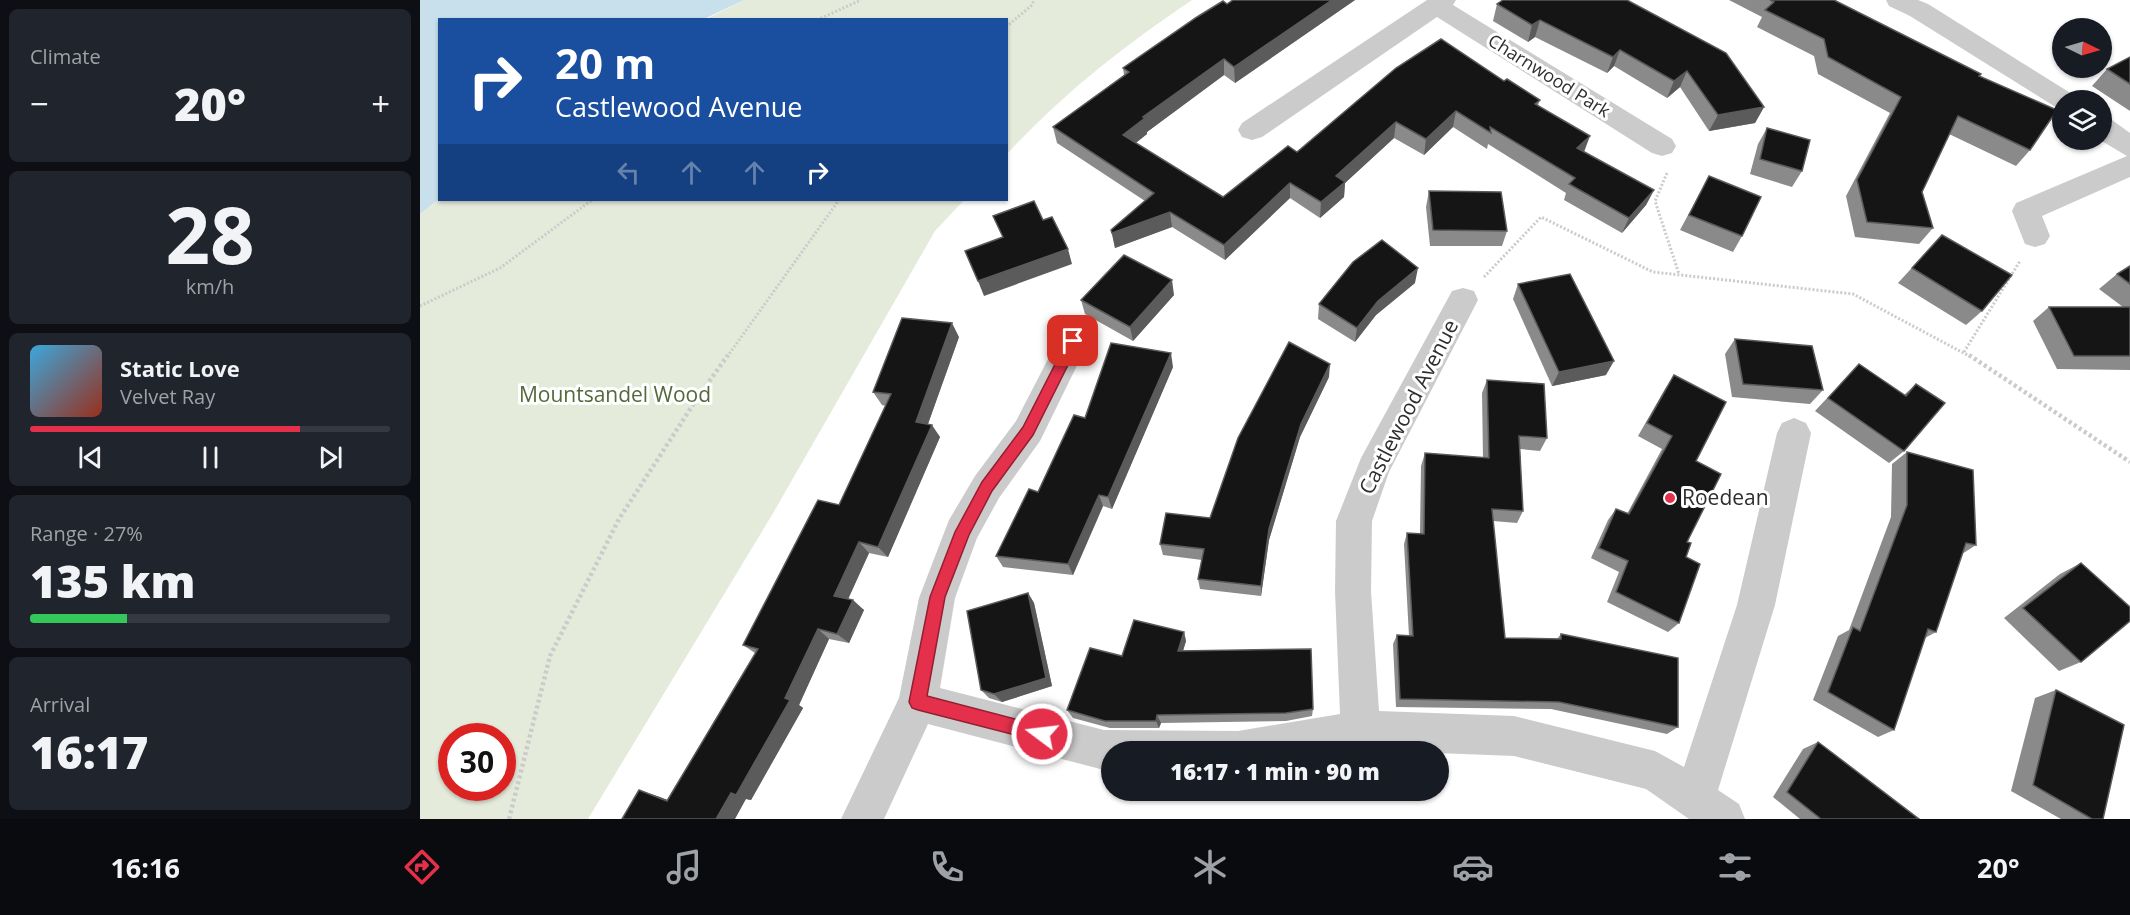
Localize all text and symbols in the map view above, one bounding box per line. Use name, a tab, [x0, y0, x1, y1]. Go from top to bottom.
north arrow	[2052, 18, 2112, 78]
map controls	[2052, 18, 2112, 150]
street label: Charnwood Park	[1484, 28, 1616, 123]
text: 20 m	[555, 34, 655, 91]
icon: right	[456, 42, 534, 120]
text: Climate	[30, 43, 101, 70]
text: 20°	[174, 73, 246, 134]
text: −	[30, 81, 49, 126]
text: +	[371, 81, 390, 126]
text: Castlewood Avenue	[555, 88, 802, 125]
button: layers	[2052, 90, 2112, 150]
icon: left	[612, 156, 645, 189]
icon: ahead	[675, 156, 708, 189]
icon: ahead	[738, 156, 771, 189]
icon: right	[801, 156, 834, 189]
text: 28	[165, 181, 255, 287]
text: km/h	[186, 273, 234, 300]
street label: Castlewood Avenue	[1352, 314, 1464, 499]
pin	[1047, 315, 1098, 366]
icon: arrive	[1056, 324, 1089, 357]
text: Static Love	[120, 353, 240, 383]
park label: Mountsandel Wood	[519, 380, 711, 408]
text: Velvet Ray	[120, 383, 215, 410]
icon: previous	[74, 441, 107, 474]
icon: pause	[194, 441, 227, 474]
icon: next	[314, 441, 347, 474]
place label: Roedean	[1682, 483, 1769, 511]
marker: Roedean	[1663, 491, 1677, 505]
text: Range · 27%	[30, 520, 143, 547]
text: 135 km	[30, 550, 195, 611]
text: Arrival	[30, 691, 90, 718]
position arrow	[1010, 702, 1074, 766]
text: 16:17	[30, 721, 148, 782]
speed limit sign: 30	[438, 723, 516, 801]
text: 16:17 · 1 min · 90 m	[1170, 756, 1380, 786]
icon: directions	[401, 846, 443, 888]
icon: music	[663, 846, 705, 888]
icon: phone	[926, 846, 968, 888]
icon: climate	[1189, 846, 1231, 888]
icon: car	[1452, 846, 1494, 888]
icon: filters	[1714, 846, 1756, 888]
text: 16:16	[110, 849, 180, 886]
text: 20°	[1977, 849, 2020, 886]

